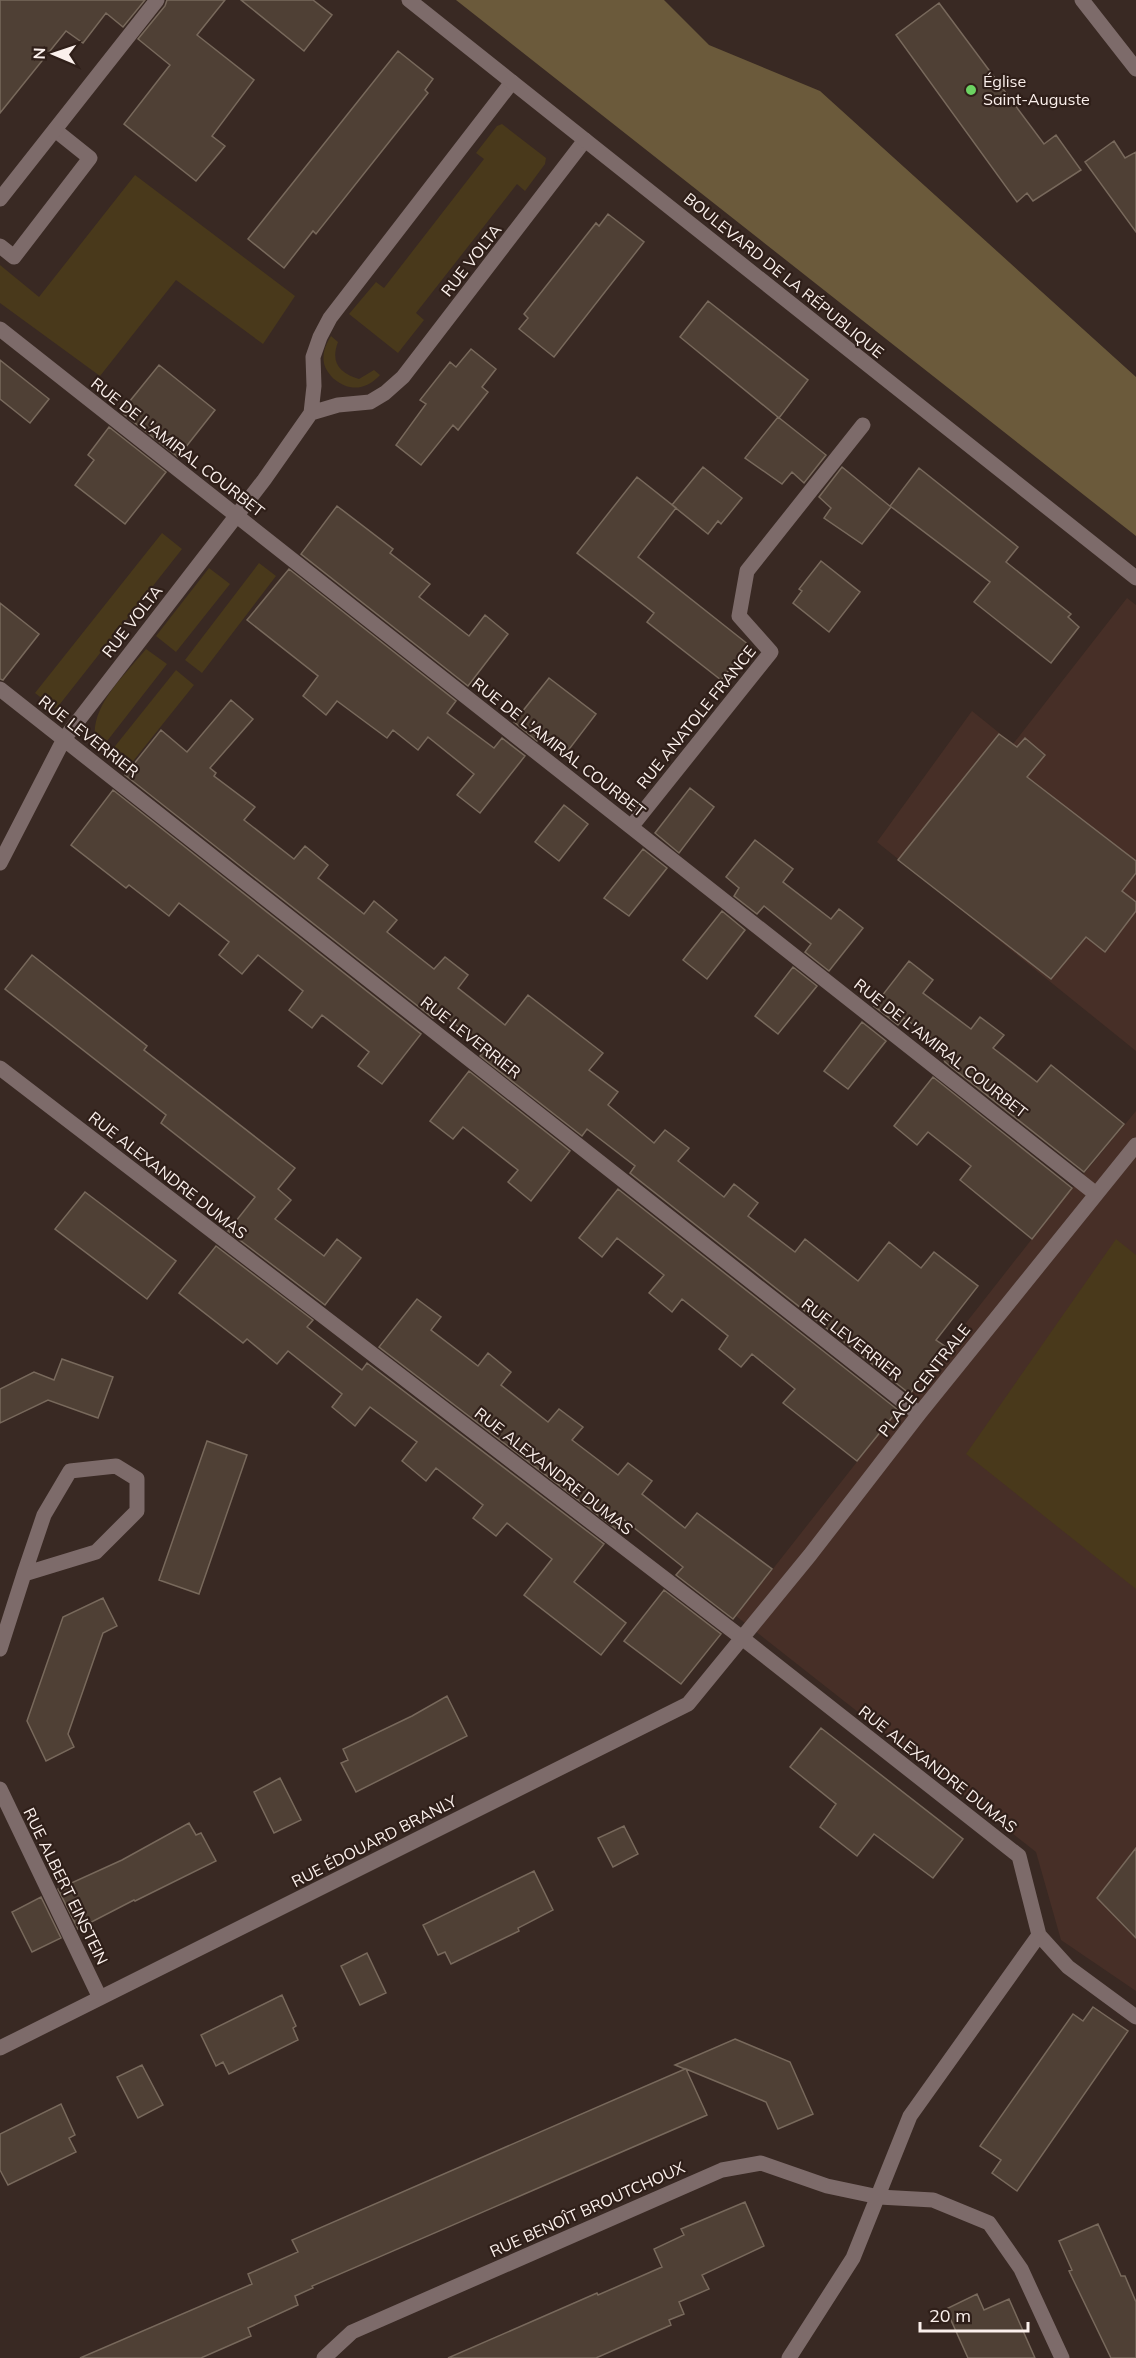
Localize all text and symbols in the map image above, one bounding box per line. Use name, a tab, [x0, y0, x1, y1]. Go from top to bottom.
north arrow	[24, 24, 84, 84]
text: N	[29, 47, 49, 60]
place label: Église Saint-Auguste	[983, 71, 1090, 109]
marker: Église Saint-Auguste	[964, 83, 978, 97]
street label: BOULEVARD DE LA RÉPUBLIQUE	[680, 188, 888, 362]
street label: RUE VOLTA	[436, 220, 506, 300]
street label: RUE DE L'AMIRAL COURBET	[87, 373, 269, 521]
street label: RUE VOLTA	[97, 581, 167, 661]
street label: RUE ANATOLE FRANCE	[632, 641, 760, 793]
street label: RUE DE L'AMIRAL COURBET	[468, 673, 650, 821]
street label: RUE LEVERRIER	[35, 691, 143, 781]
street label: RUE DE L'AMIRAL COURBET	[850, 974, 1032, 1122]
street label: RUE LEVERRIER	[417, 992, 525, 1082]
street label: RUE ALEXANDRE DUMAS	[85, 1107, 251, 1243]
street label: RUE LEVERRIER	[798, 1294, 906, 1384]
street label: PLACE CENTRALE	[874, 1320, 974, 1440]
street label: RUE ALEXANDRE DUMAS	[471, 1403, 637, 1539]
street label: RUE ALEXANDRE DUMAS	[855, 1701, 1021, 1837]
street label: RUE ÉDOUARD BRANLY	[288, 1790, 460, 1891]
street label: RUE ALBERT EINSTEIN	[19, 1804, 113, 1968]
street label: RUE BENOÎT BROUTCHOUX	[486, 2157, 688, 2261]
scale bar	[920, 2295, 1028, 2333]
text: 20 m	[929, 2304, 971, 2327]

